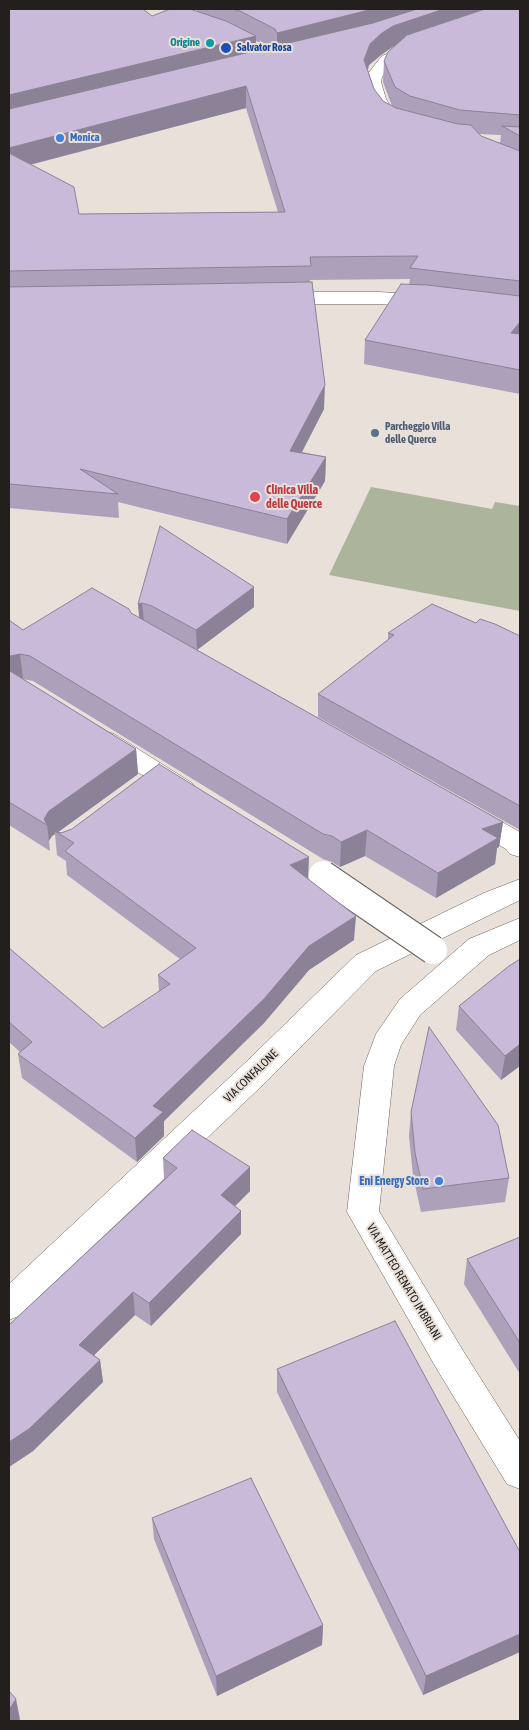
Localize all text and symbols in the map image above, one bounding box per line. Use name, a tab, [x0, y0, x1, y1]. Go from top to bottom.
place label: Origine	[170, 36, 200, 50]
marker: Origine	[204, 37, 216, 49]
marker: Salvator Rosa	[219, 41, 233, 55]
place label: Salvator Rosa	[237, 41, 292, 55]
place label: Monica	[70, 131, 100, 145]
marker: Monica	[54, 132, 66, 144]
place label: Parcheggio Villa delle Querce	[385, 420, 450, 446]
marker: Parcheggio Villa delle Querce	[369, 427, 381, 439]
place label: Clinica Villa delle Querce	[266, 483, 322, 511]
marker: Clinica Villa delle Querce	[248, 490, 262, 504]
street label: VIA CONFALONE	[221, 1047, 281, 1105]
place label: Eni Energy Store	[359, 1174, 429, 1188]
marker: Eni Energy Store	[433, 1175, 445, 1187]
street label: VIA MATTEO RENATO IMBRIANI	[363, 1221, 445, 1343]

